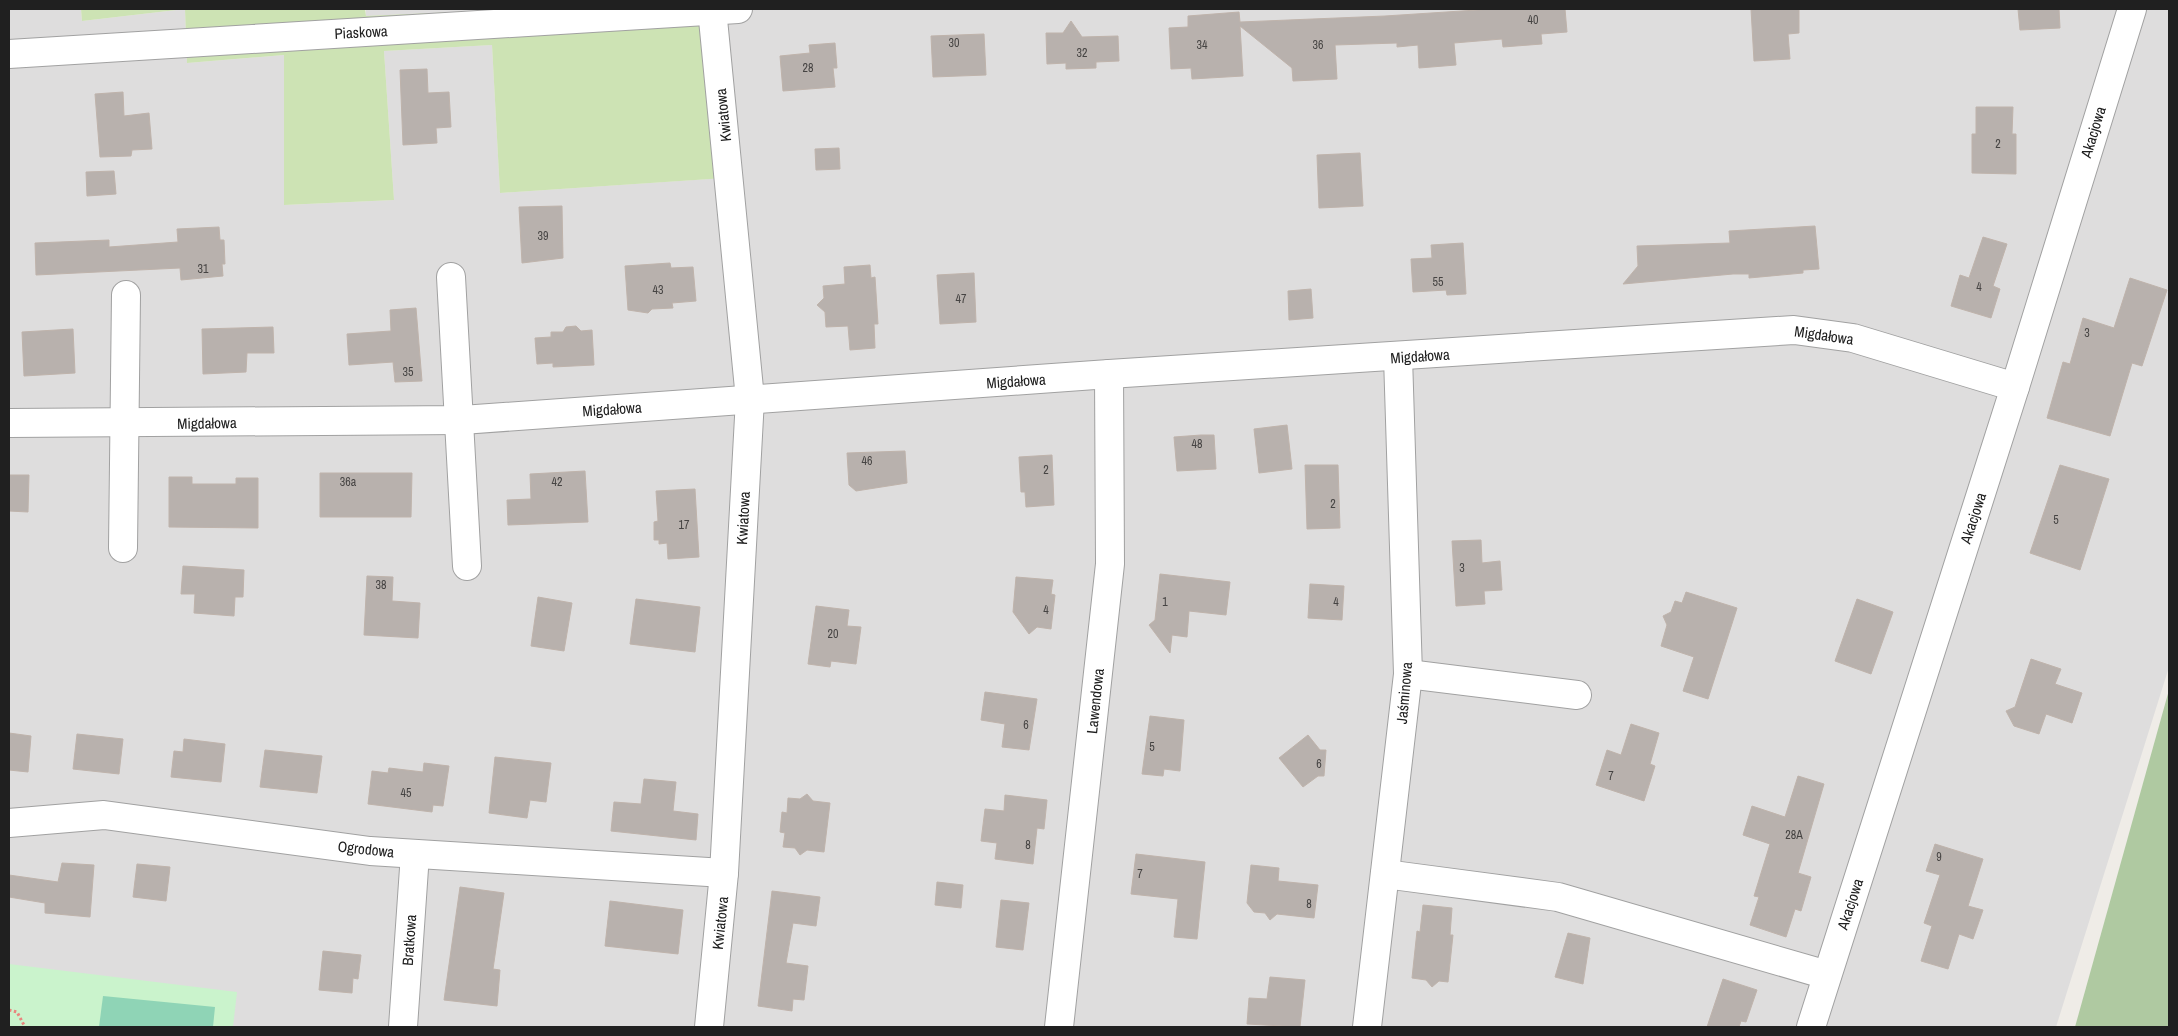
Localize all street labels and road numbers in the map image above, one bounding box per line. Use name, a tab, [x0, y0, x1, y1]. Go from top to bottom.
street label: Piaskowa	[334, 20, 388, 44]
street label: Kwiatowa	[710, 87, 736, 143]
street label: Akacjowa	[2075, 104, 2111, 161]
street label: Migdałowa	[1793, 320, 1855, 350]
street label: Migdałowa	[1390, 343, 1451, 369]
street label: Migdałowa	[986, 368, 1047, 394]
street label: Migdałowa	[582, 396, 643, 422]
street label: Migdałowa	[177, 412, 237, 434]
street label: Akacjowa	[1955, 490, 1991, 547]
street label: Kwiatowa	[731, 491, 755, 545]
street label: Jaśminowa	[1391, 661, 1417, 725]
street label: Lawendowa	[1081, 667, 1109, 735]
street label: Ogrodowa	[337, 836, 395, 862]
street label: Akacjowa	[1832, 876, 1868, 933]
street label: Kwiatowa	[707, 895, 733, 951]
street label: Bratkowa	[397, 914, 421, 966]

